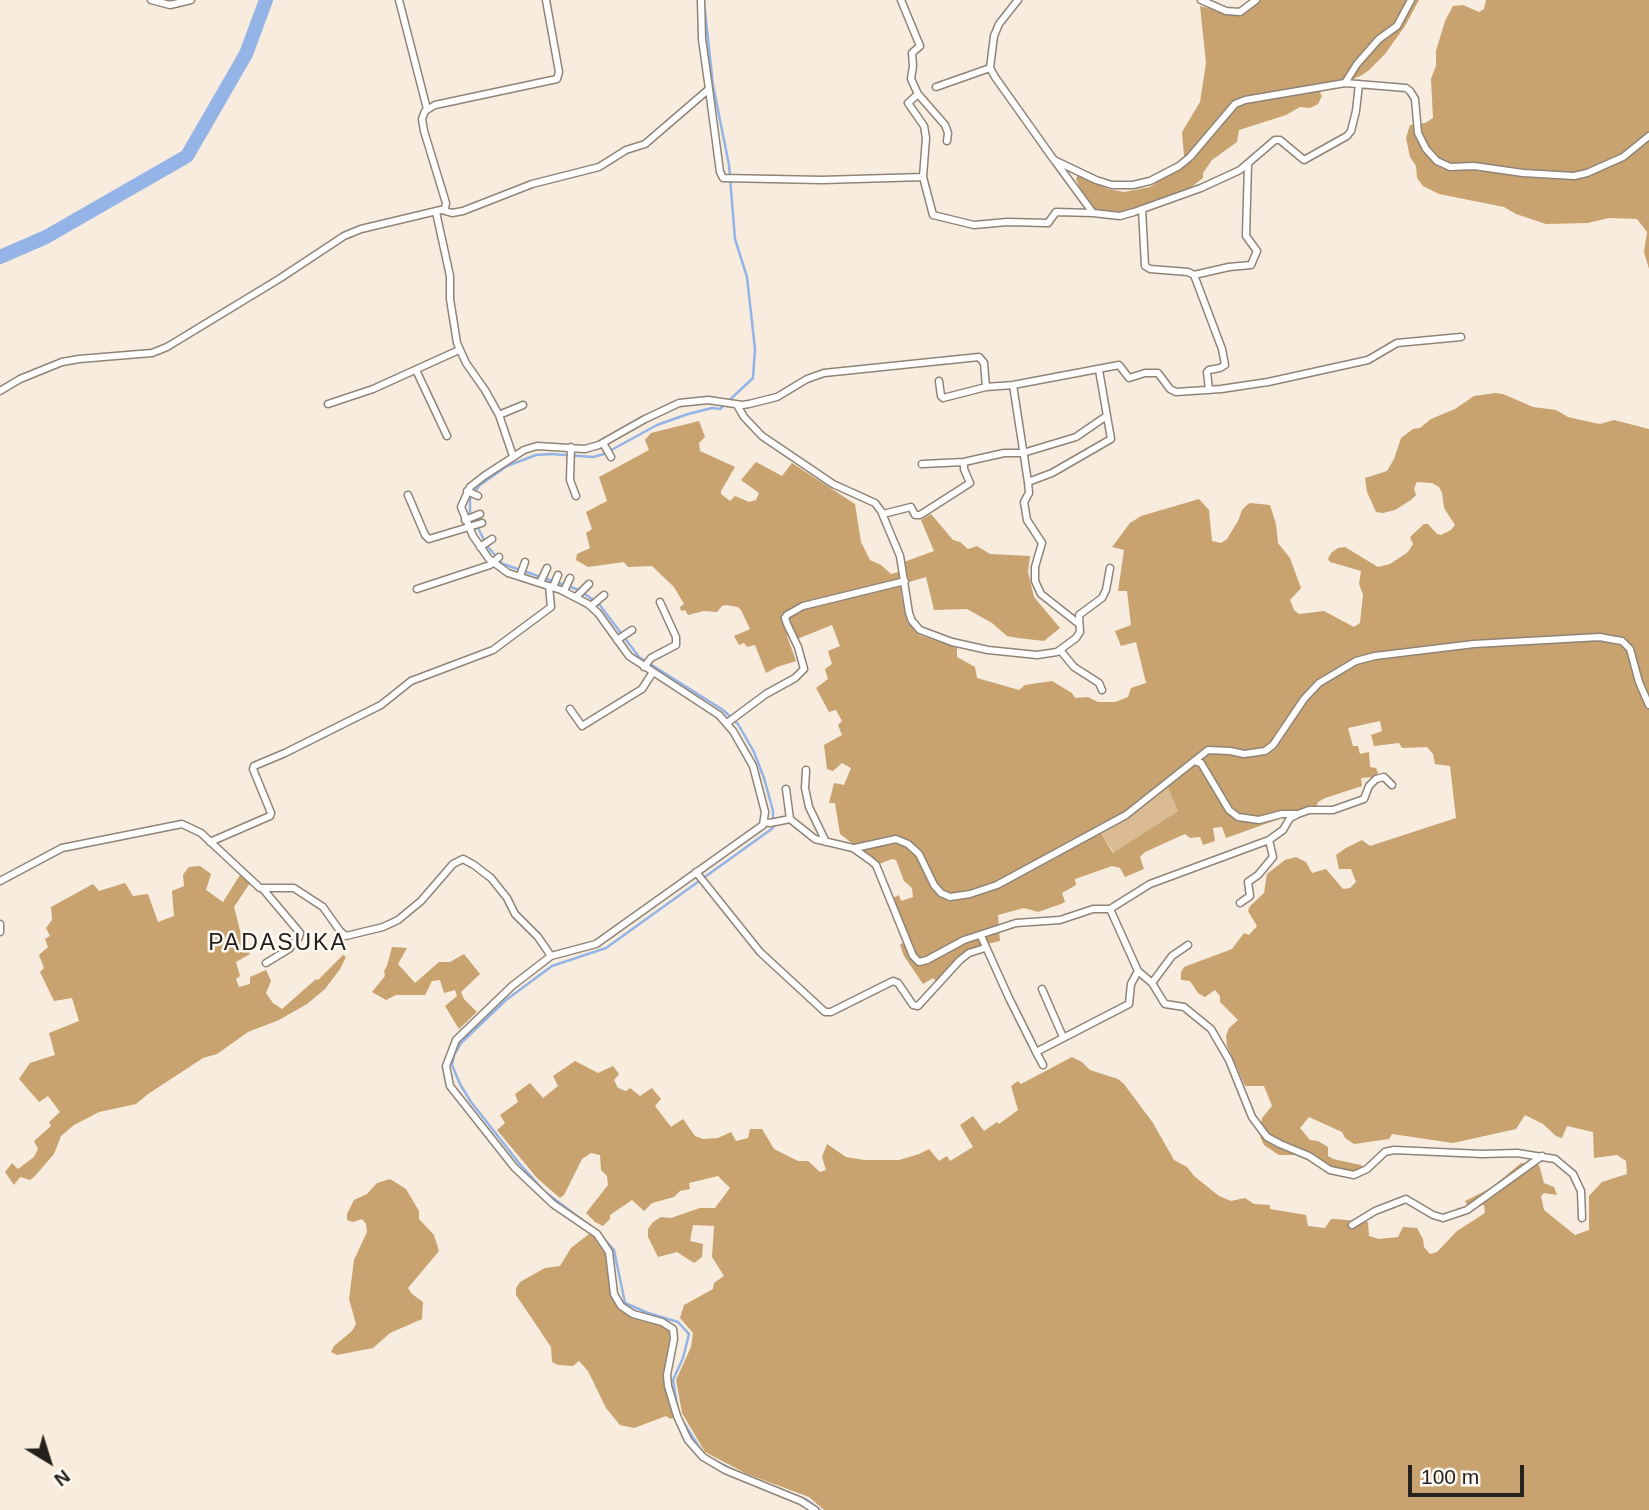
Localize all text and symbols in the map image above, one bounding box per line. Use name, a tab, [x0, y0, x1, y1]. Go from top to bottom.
district label: PADASUKA	[209, 930, 347, 958]
north arrow	[14, 1426, 84, 1496]
scale bar	[1411, 1450, 1526, 1494]
text: N	[50, 1465, 74, 1490]
text: 100 m	[1421, 1465, 1479, 1488]

